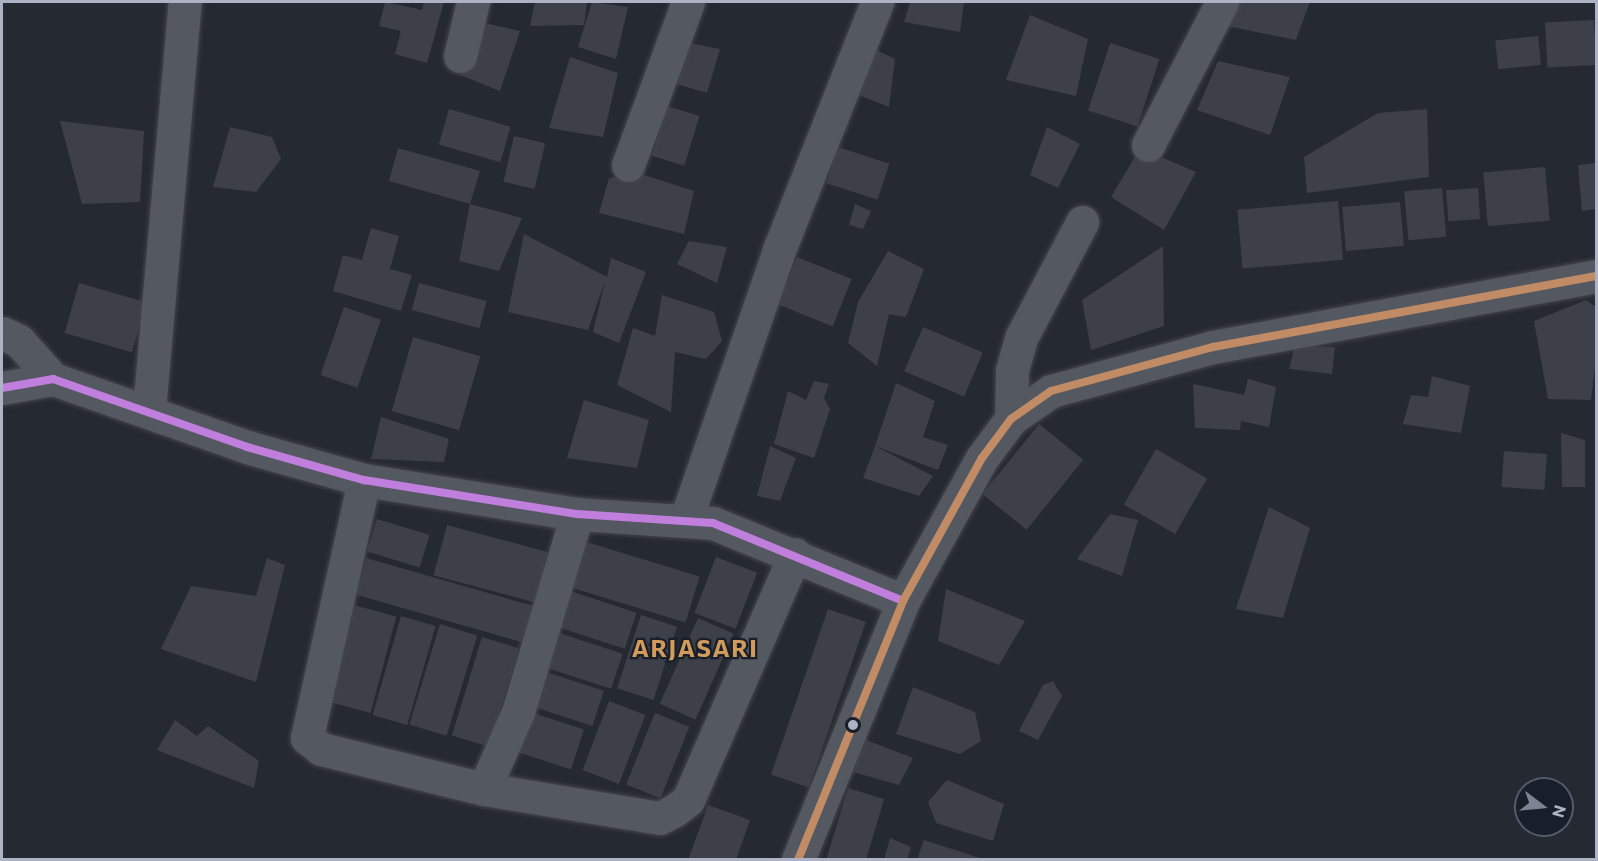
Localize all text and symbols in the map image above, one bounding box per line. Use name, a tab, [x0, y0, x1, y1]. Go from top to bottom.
district label: ARJASARI	[632, 634, 758, 662]
unlabelled marker	[847, 719, 859, 731]
north arrow	[1514, 777, 1574, 837]
text: N	[1549, 803, 1571, 820]

